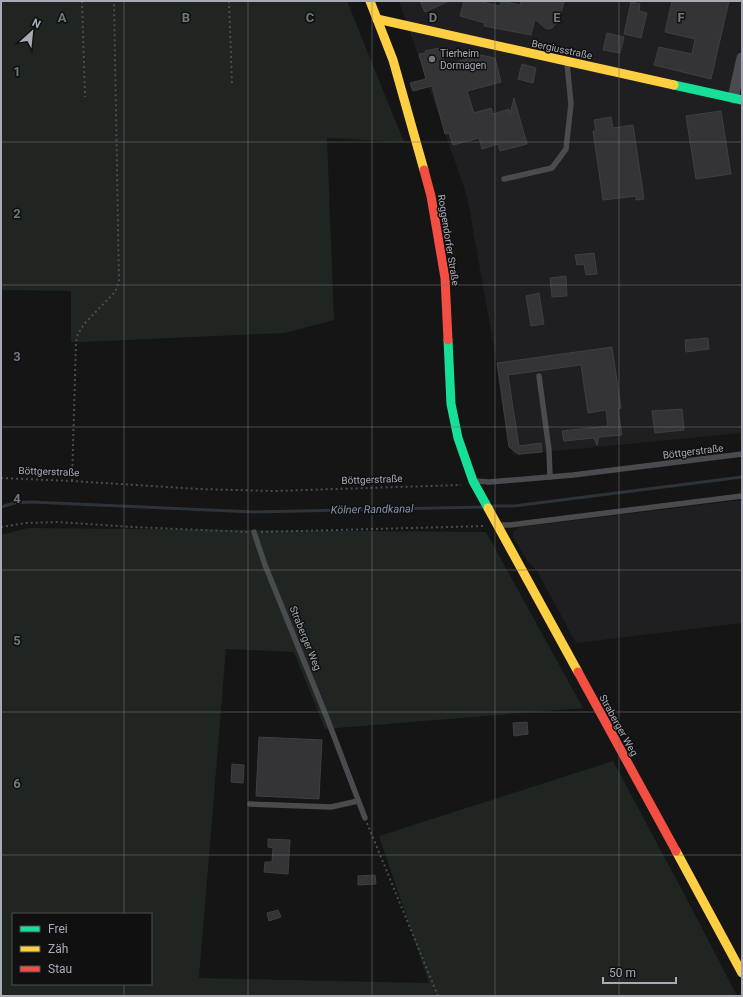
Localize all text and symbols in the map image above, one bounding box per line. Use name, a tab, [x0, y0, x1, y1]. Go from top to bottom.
text: A	[58, 10, 67, 25]
text: B	[182, 10, 190, 25]
text: C	[306, 10, 315, 25]
text: D	[429, 10, 437, 25]
text: E	[553, 10, 561, 25]
text: F	[677, 10, 685, 25]
north arrow	[12, 12, 52, 52]
text: N	[30, 16, 43, 31]
street label: Bergiusstraße	[530, 38, 593, 61]
place label: Tierheim Dormagen	[440, 48, 486, 71]
marker: Tierheim Dormagen	[427, 54, 437, 64]
text: 1	[13, 64, 21, 79]
street label: Roggendorfer Straße	[436, 194, 461, 287]
text: 2	[13, 206, 21, 221]
text: 3	[13, 349, 21, 364]
street label: Böttgerstraße	[662, 442, 724, 461]
street label: Böttgerstraße	[18, 465, 80, 478]
street label: Böttgerstraße	[341, 473, 403, 486]
text: 4	[13, 491, 21, 506]
water label: Kölner Randkanal	[330, 502, 414, 517]
street label: Straberger Weg	[288, 604, 323, 672]
text: 5	[13, 633, 21, 648]
street label: Straberger Weg	[597, 693, 640, 758]
text: 6	[13, 776, 21, 791]
legend	[12, 913, 152, 985]
text: Frei	[48, 922, 68, 936]
text: Zäh	[48, 942, 68, 956]
scale bar	[603, 959, 676, 985]
text: Stau	[48, 962, 72, 976]
text: 50 m	[609, 966, 636, 980]

